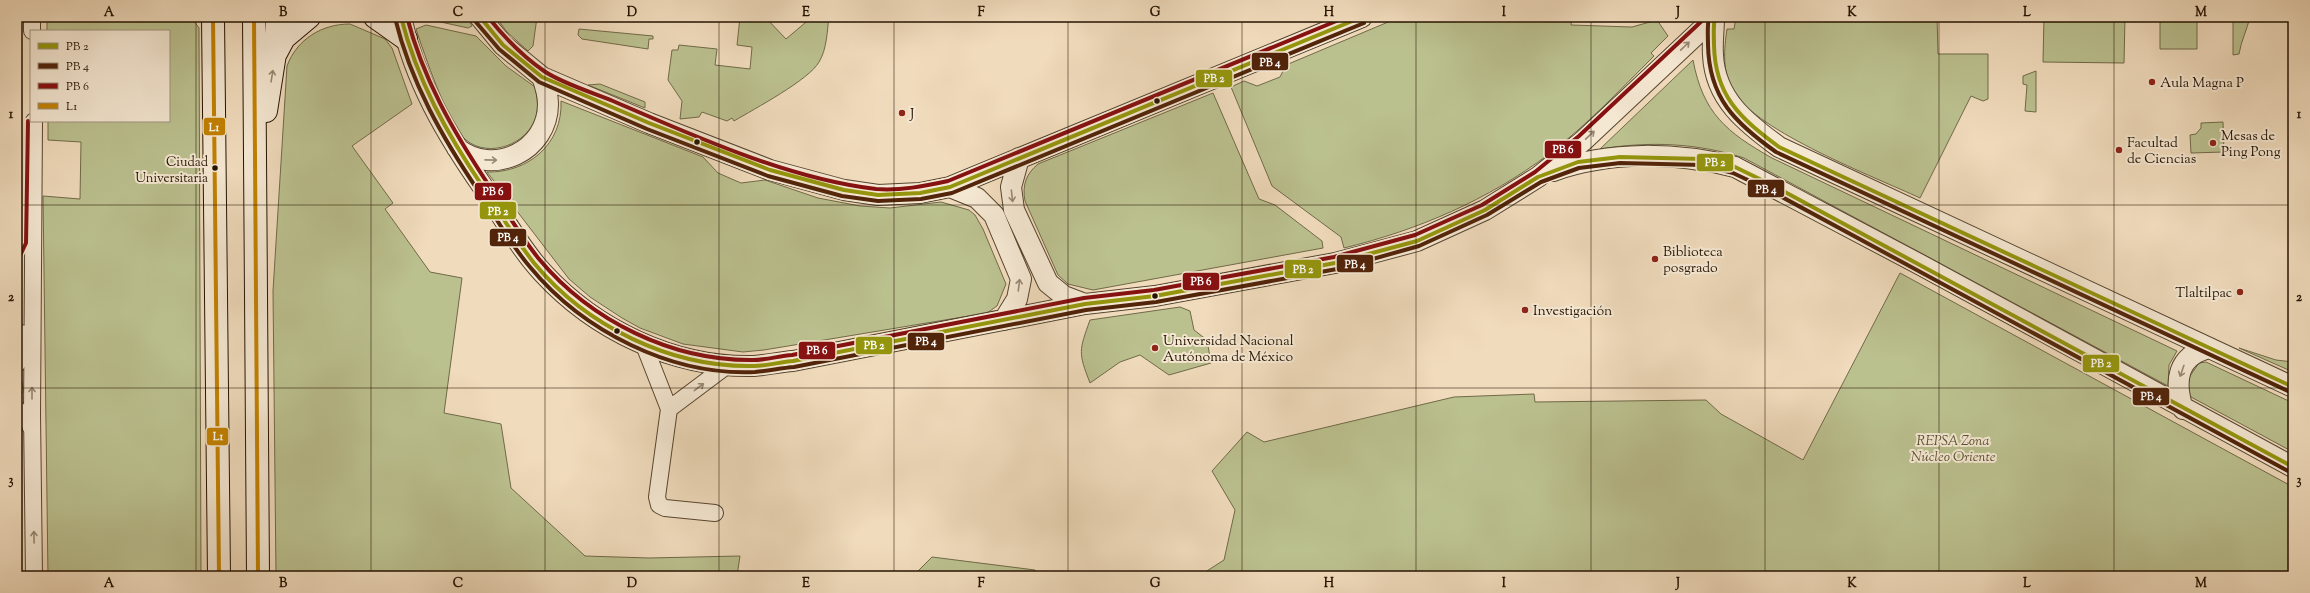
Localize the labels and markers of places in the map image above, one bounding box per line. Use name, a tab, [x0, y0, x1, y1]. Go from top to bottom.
place label: Aula Magna P	[2160, 74, 2244, 94]
marker: Aula Magna P	[2147, 77, 2157, 87]
unlabelled marker	[1152, 96, 1162, 106]
place label: J	[909, 105, 914, 125]
marker: J	[897, 108, 907, 118]
place label: Mesas de Ping Pong	[2221, 127, 2281, 163]
place label: Facultad de Ciencias	[2127, 134, 2196, 170]
unlabelled marker	[692, 137, 702, 147]
marker: Mesas de Ping Pong	[2208, 138, 2218, 148]
marker: Facultad de Ciencias	[2114, 145, 2124, 155]
place label: Ciudad Universitaria	[135, 154, 209, 188]
marker: Ciudad Universitaria	[210, 163, 220, 173]
place label: Biblioteca posgrado	[1663, 243, 1723, 279]
marker: Biblioteca posgrado	[1650, 254, 1660, 264]
place label: Tlaltilpac	[2175, 284, 2232, 304]
marker: Tlaltilpac	[2235, 287, 2245, 297]
unlabelled marker	[1150, 291, 1160, 301]
place label: Investigación	[1533, 302, 1612, 322]
marker: Investigación	[1520, 305, 1530, 315]
unlabelled marker	[612, 326, 622, 336]
place label: Universidad Nacional Autónoma de México	[1163, 332, 1294, 368]
marker: Universidad Nacional Autónoma de México	[1150, 343, 1160, 353]

